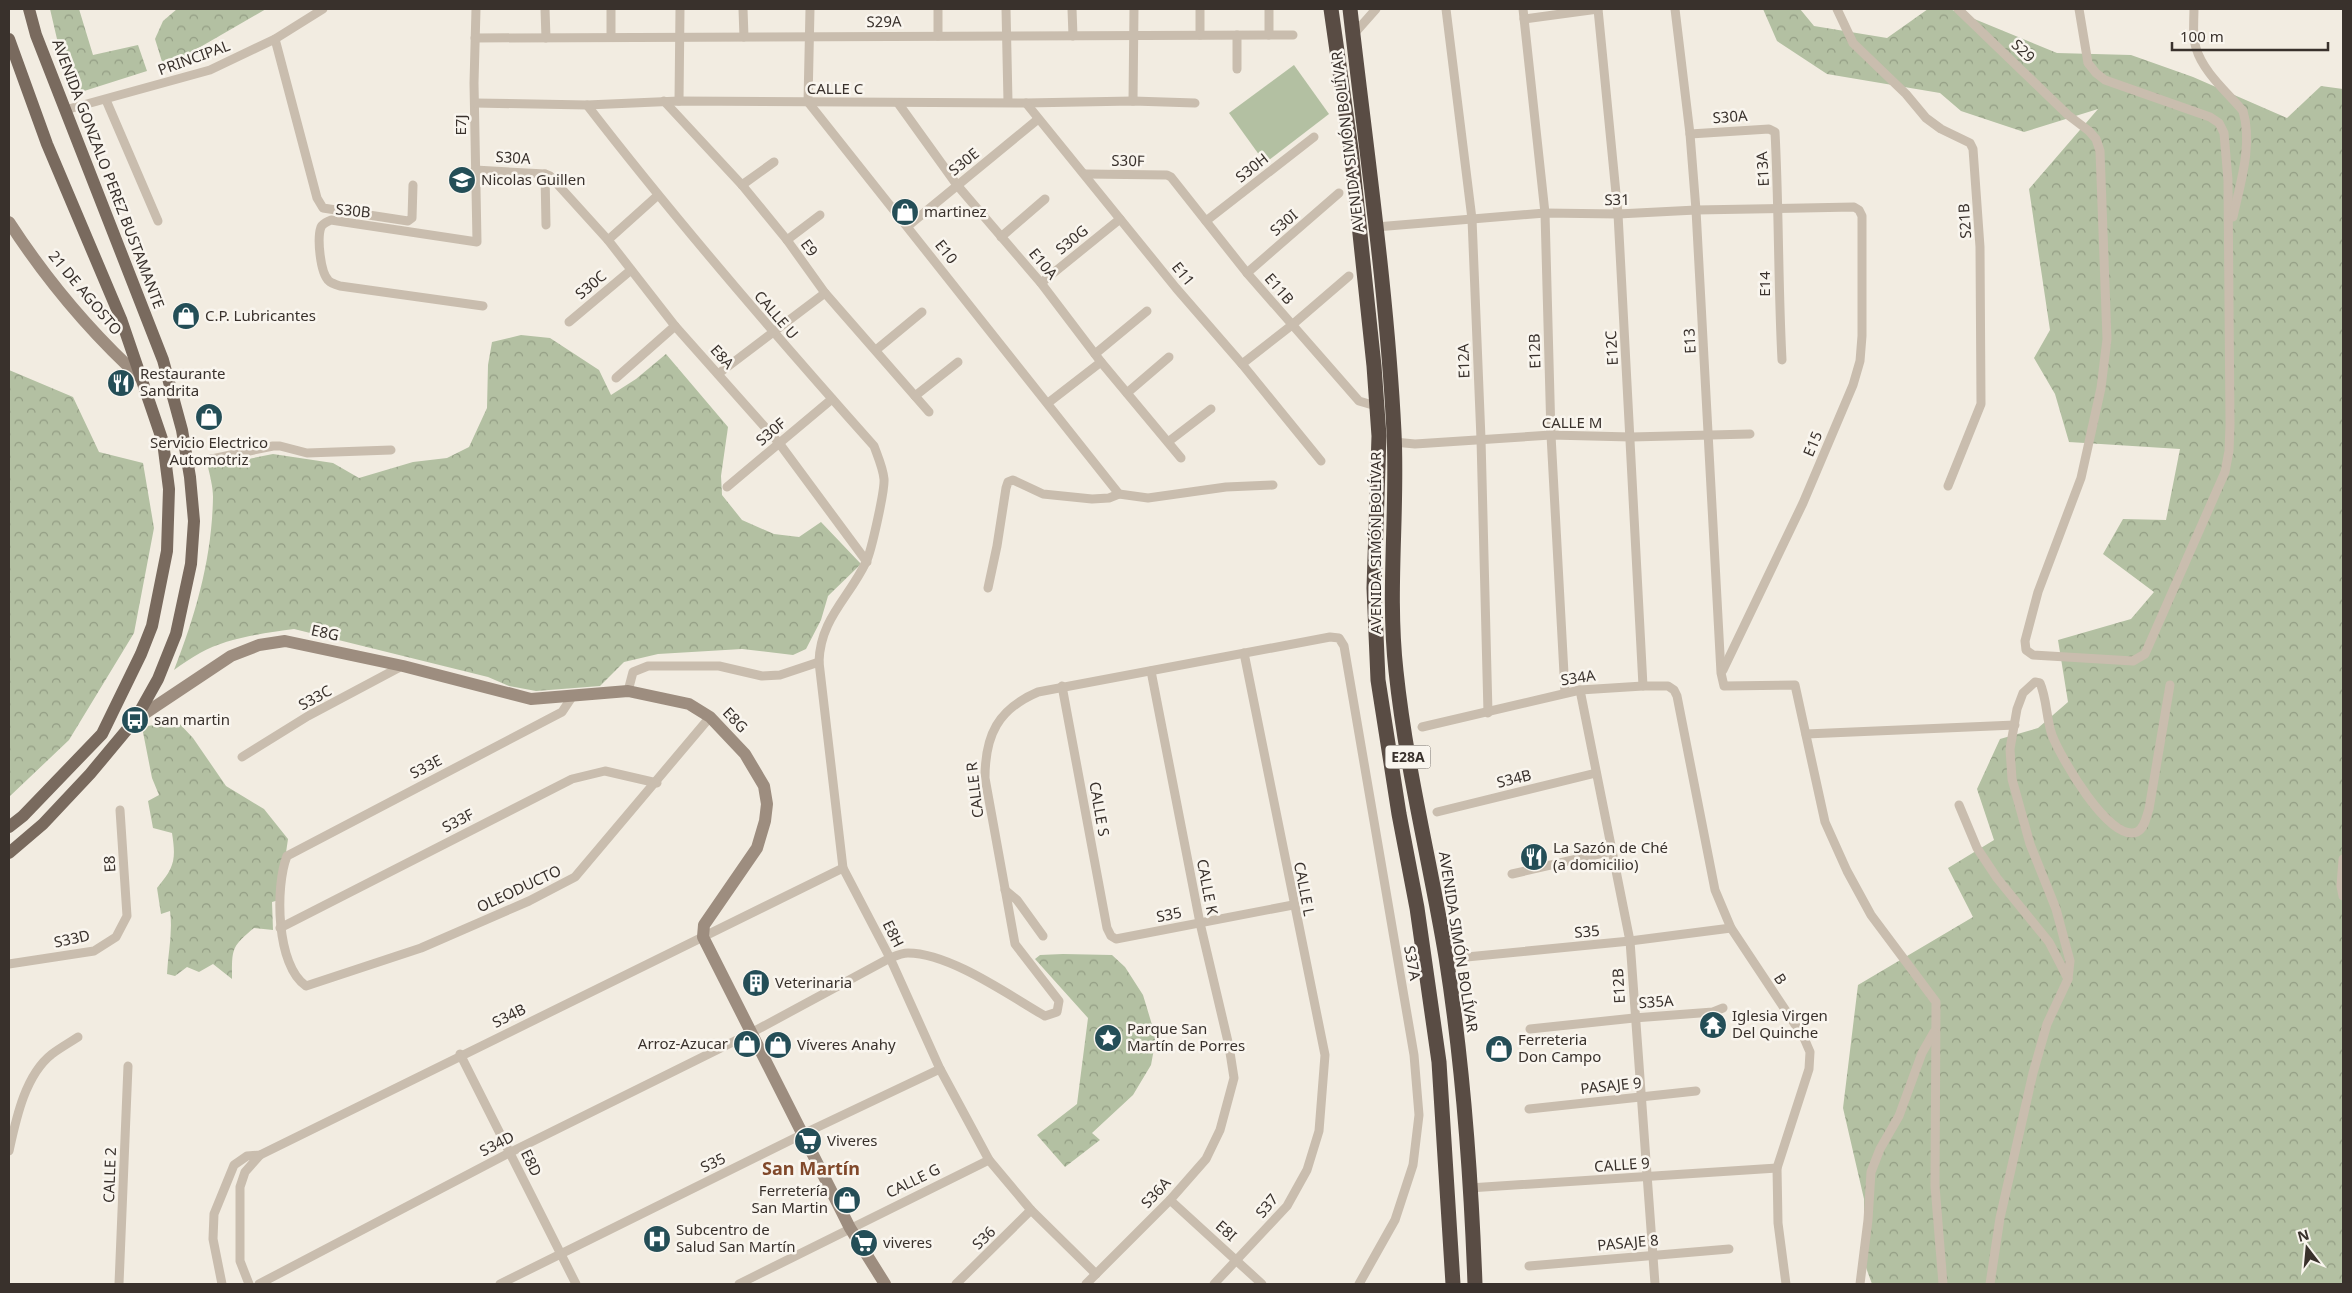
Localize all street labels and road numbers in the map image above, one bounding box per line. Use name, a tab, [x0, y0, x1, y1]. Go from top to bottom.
street label: S29A	[866, 11, 902, 31]
street label: S29	[2008, 34, 2040, 66]
street label: PRINCIPAL	[155, 35, 233, 79]
street label: AVENIDA GONZALO PEREZ BUSTAMANTE	[48, 36, 170, 311]
street label: AVENIDA SIMÓN BOLÍVAR	[1326, 50, 1368, 234]
street label: CALLE C	[807, 78, 864, 98]
street label: S30A	[1712, 105, 1748, 127]
street label: E7J	[450, 114, 470, 136]
street label: S30E	[944, 143, 983, 180]
street label: S30A	[495, 146, 531, 168]
street label: S30H	[1231, 148, 1272, 186]
street label: S30F	[1111, 150, 1145, 170]
street label: E13A	[1751, 151, 1773, 187]
street label: S31	[1604, 189, 1630, 209]
street label: S30B	[335, 198, 372, 222]
street label: S21B	[1953, 203, 1975, 239]
street label: S30I	[1265, 205, 1301, 240]
street label: S30G	[1051, 220, 1092, 258]
street label: E9	[797, 235, 823, 260]
street label: E10	[931, 235, 963, 268]
street label: E10A	[1025, 243, 1063, 284]
street label: 21 DE AGOSTO	[45, 246, 127, 339]
street label: E11	[1168, 257, 1200, 290]
street label: S30C	[571, 265, 611, 303]
street label: E11B	[1261, 268, 1299, 308]
street label: E14	[1754, 271, 1774, 297]
street label: CALLE U	[750, 286, 803, 343]
street label: E13	[1678, 328, 1700, 354]
street label: E12C	[1600, 330, 1622, 366]
street label: E12B	[1523, 333, 1545, 369]
street label: E8A	[706, 340, 739, 373]
street label: E12A	[1452, 343, 1474, 379]
street label: CALLE M	[1542, 412, 1602, 432]
street label: S30F	[751, 413, 790, 450]
street label: E15	[1798, 428, 1826, 459]
street label: AVENIDA SIMÓN BOLÍVAR	[1365, 451, 1385, 634]
street label: E8G	[310, 619, 341, 645]
street label: S34A	[1559, 665, 1597, 689]
street label: S33C	[294, 680, 335, 714]
street label: E8G	[719, 702, 753, 736]
road number: E28A	[1386, 746, 1430, 769]
street label: S33E	[406, 750, 445, 783]
street label: CALLE R	[961, 760, 987, 819]
street label: S34B	[1494, 764, 1533, 792]
street label: CALLE S	[1085, 780, 1115, 838]
street label: S33F	[438, 804, 477, 837]
street label: AVENIDA SIMÓN BOLÍVAR	[1435, 850, 1483, 1034]
street label: E8	[98, 855, 120, 873]
street label: CALLE K	[1193, 857, 1223, 917]
street label: OLEODUCTO	[473, 860, 564, 916]
street label: CALLE L	[1290, 860, 1320, 918]
street label: S35	[1154, 902, 1183, 926]
street label: E8H	[879, 917, 909, 951]
street label: S35	[1573, 920, 1600, 942]
street label: S33D	[52, 924, 92, 952]
street label: S37A	[1400, 944, 1426, 982]
street label: E12B	[1607, 968, 1629, 1004]
street label: B	[1770, 969, 1792, 988]
street label: S35A	[1638, 990, 1674, 1012]
street label: S34B	[488, 998, 529, 1032]
street label: PASAJE 9	[1579, 1072, 1642, 1098]
street label: S34D	[476, 1126, 517, 1160]
street label: E8D	[517, 1146, 547, 1180]
street label: CALLE 2	[98, 1147, 120, 1203]
street label: S35	[697, 1148, 728, 1177]
street label: CALLE 9	[1593, 1152, 1650, 1176]
street label: CALLE G	[882, 1158, 943, 1202]
street label: S36A	[1136, 1172, 1175, 1212]
street label: S37	[1250, 1189, 1282, 1222]
street label: E8I	[1212, 1215, 1242, 1245]
street label: S36	[967, 1221, 999, 1253]
street label: PASAJE 8	[1596, 1229, 1659, 1255]

